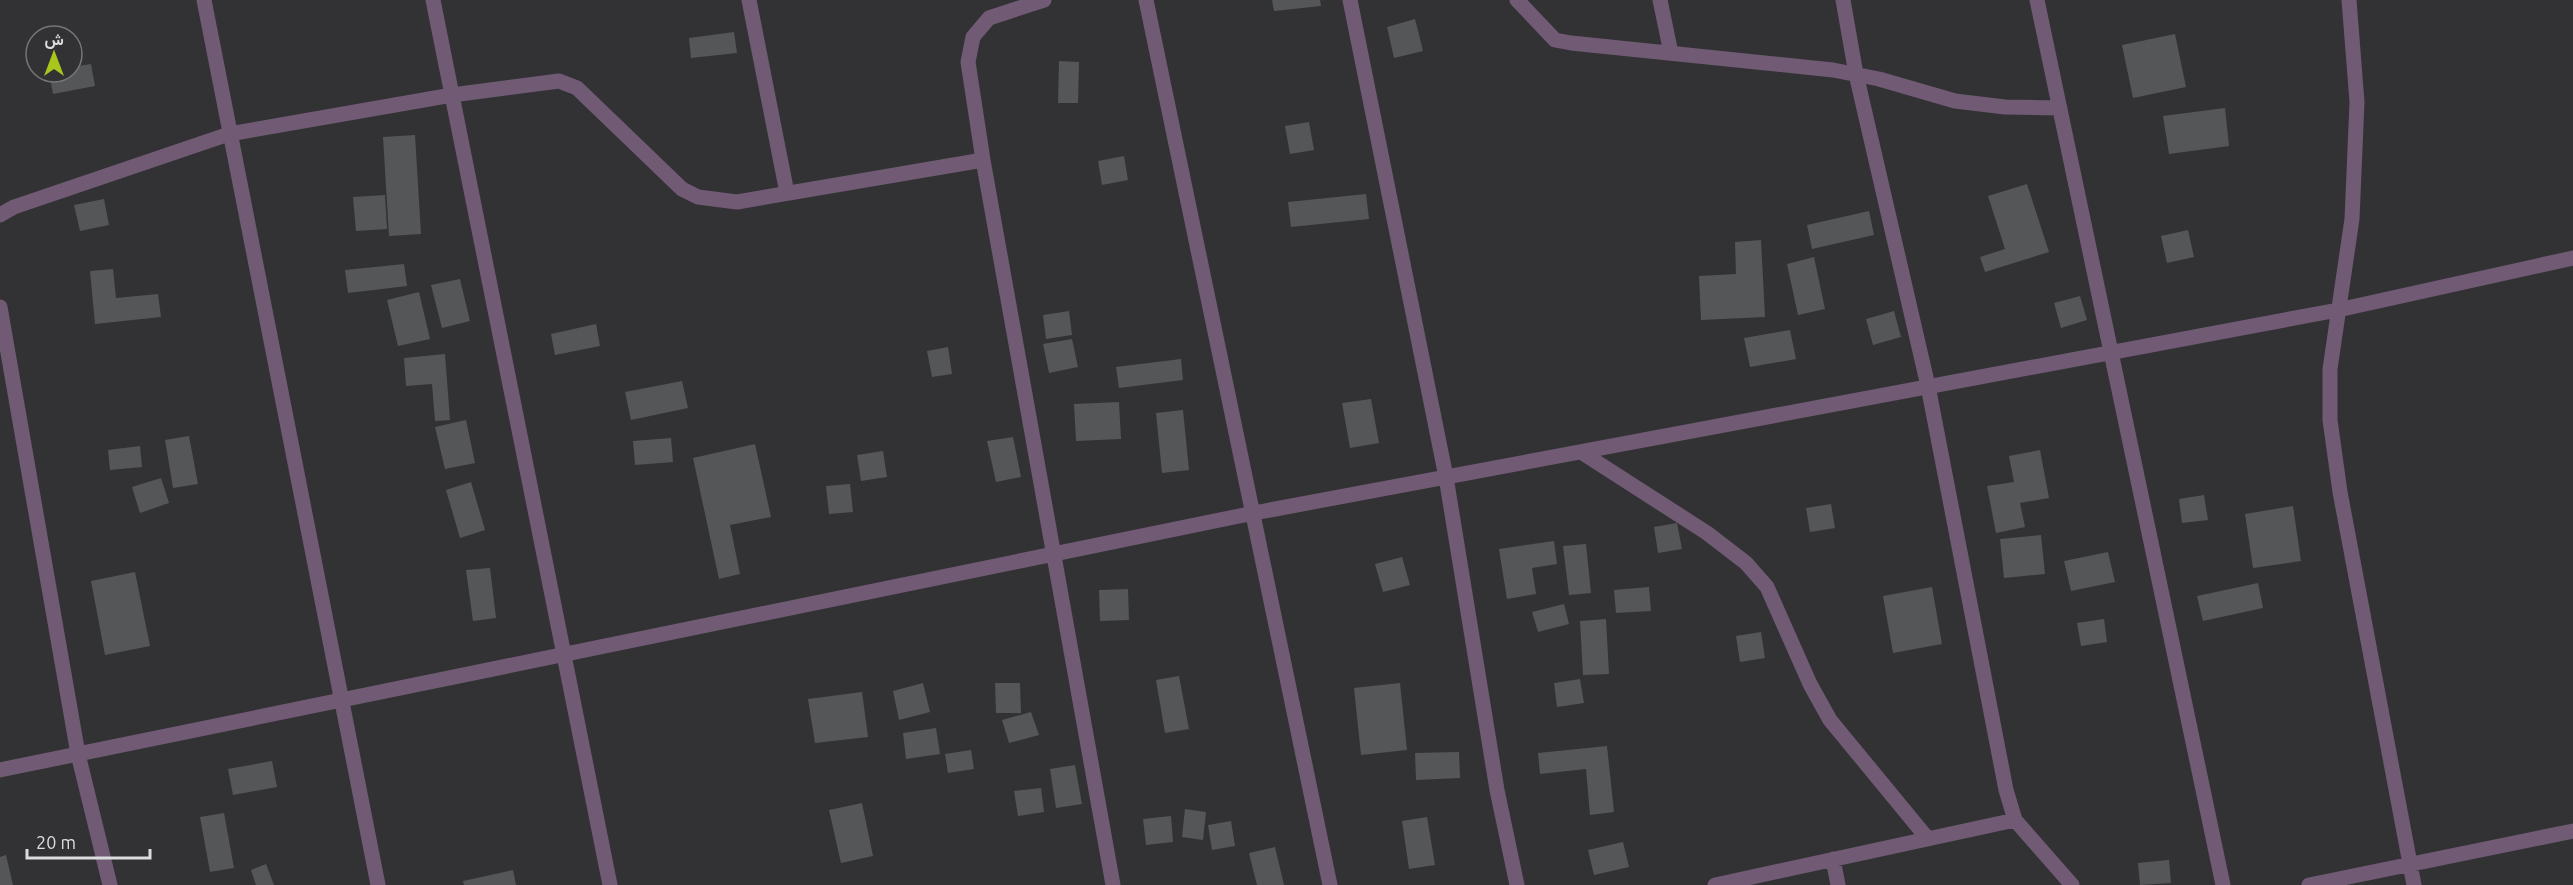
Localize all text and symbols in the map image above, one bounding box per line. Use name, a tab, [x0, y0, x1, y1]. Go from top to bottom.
north arrow	[24, 24, 84, 84]
text: ش	[44, 30, 64, 49]
scale bar	[27, 822, 150, 860]
text: 20 m	[36, 832, 76, 852]

